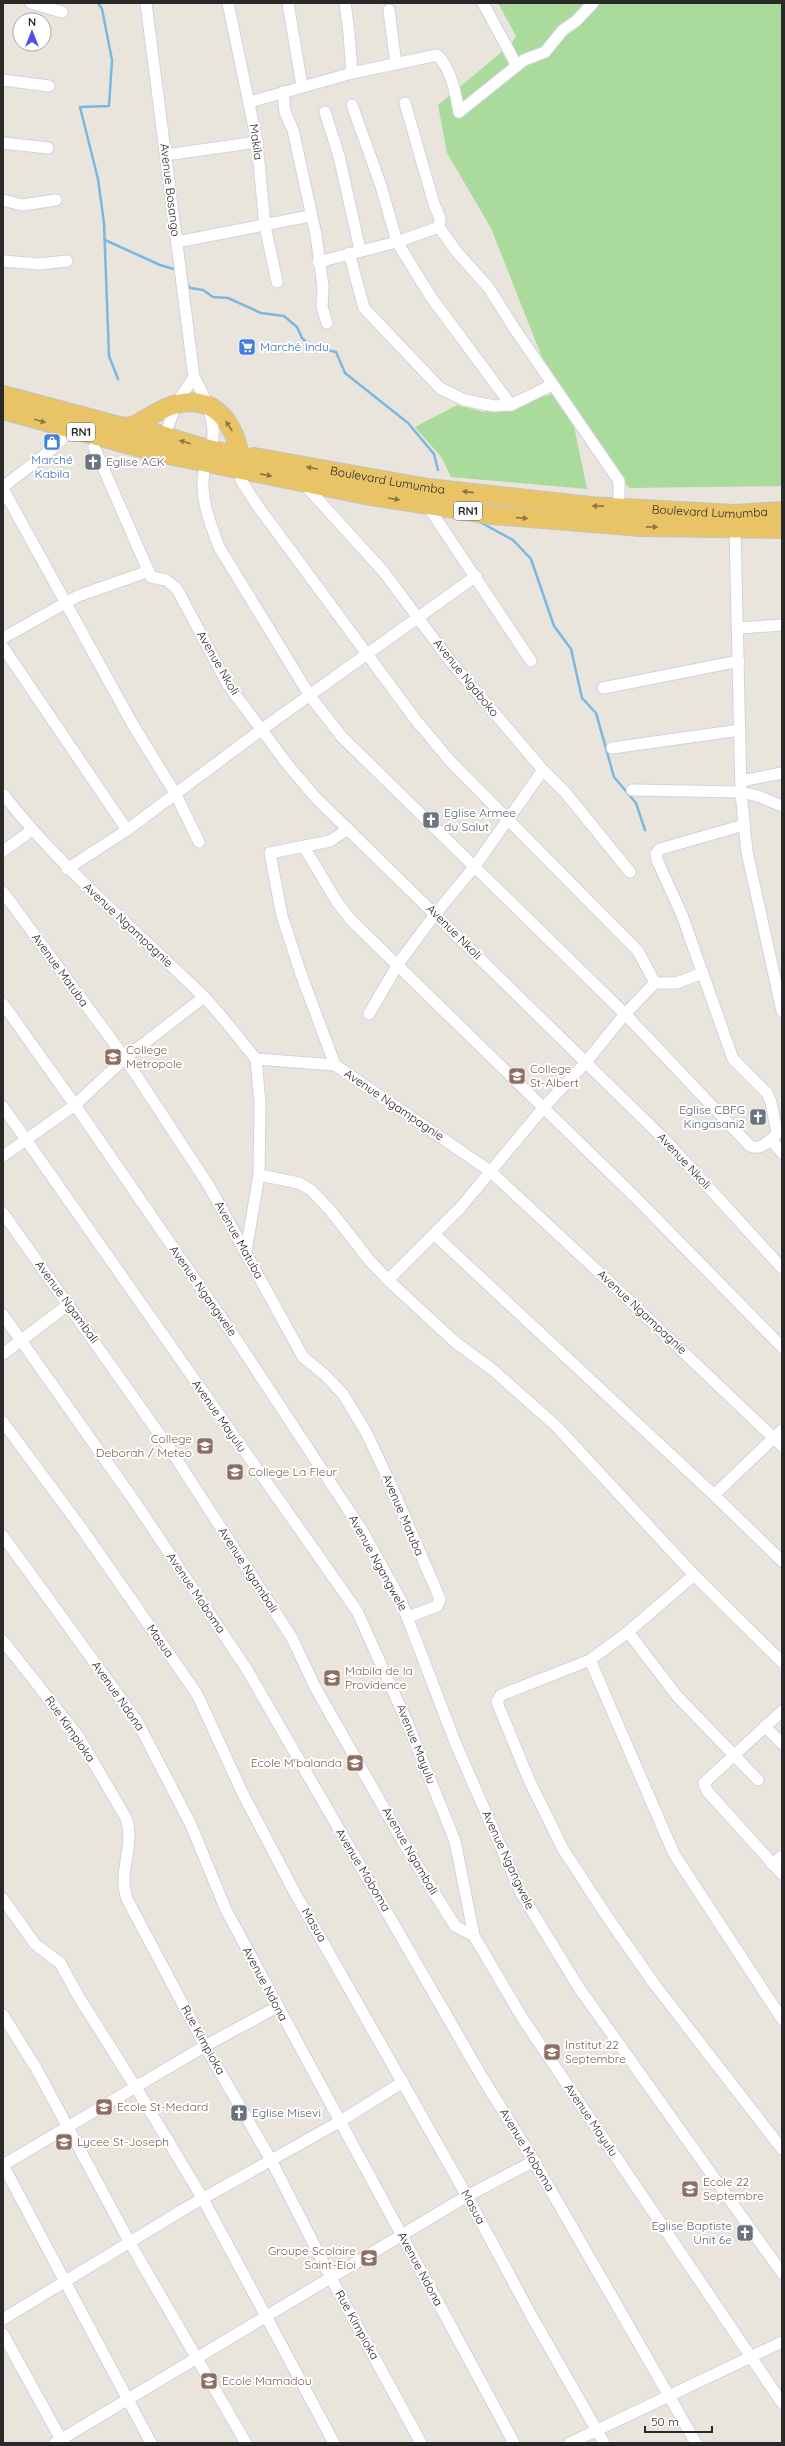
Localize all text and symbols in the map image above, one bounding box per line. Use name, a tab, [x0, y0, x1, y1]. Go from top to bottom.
north arrow	[12, 12, 52, 52]
text: N	[28, 15, 36, 29]
street label: Makila	[247, 123, 266, 161]
street label: Avenue Bosango	[157, 142, 184, 237]
supermarket icon: Marché Indu	[237, 337, 257, 357]
place label: Marché Indu	[260, 339, 329, 354]
one-way arrow	[35, 418, 47, 424]
one-way arrow	[225, 421, 232, 432]
road number: RN1	[67, 423, 95, 441]
shop icon: Marché Kabila	[42, 432, 62, 452]
one-way arrow	[179, 439, 191, 445]
place label: Marché Kabila	[31, 452, 73, 481]
church icon: Eglise ACK	[83, 452, 103, 472]
place label: Eglise ACK	[106, 454, 165, 469]
street label: Boulevard Lumumba	[329, 463, 446, 497]
one-way arrow	[306, 465, 318, 471]
one-way arrow	[260, 472, 272, 478]
one-way arrow	[462, 488, 474, 495]
one-way arrow	[388, 496, 400, 502]
street label: Boulevard Lumumba	[651, 501, 768, 521]
road number: RN1	[454, 502, 482, 520]
one-way arrow	[591, 503, 604, 509]
one-way arrow	[516, 515, 528, 521]
one-way arrow	[646, 524, 658, 531]
street label: Avenue Nkoli	[194, 628, 243, 698]
street label: Avenue Ngaboko	[430, 636, 502, 720]
place label: Eglise Armee du Salut	[444, 805, 516, 834]
church icon: Eglise Armee du Salut	[421, 810, 441, 830]
street label: Avenue Ngampagnie	[80, 879, 176, 970]
street label: Avenue Nkoli	[424, 901, 485, 962]
street label: Avenue Matuba	[29, 930, 92, 1009]
place label: College Metropole	[126, 1042, 183, 1071]
school or university icon: College Metropole	[103, 1047, 123, 1067]
place label: College St-Albert	[530, 1061, 579, 1090]
street label: Avenue Ngampagnie	[342, 1066, 447, 1144]
school or university icon: College St-Albert	[507, 1066, 527, 1086]
place label: Eglise CBFG Kingasani2	[679, 1102, 745, 1131]
church icon: Eglise CBFG Kingasani2	[748, 1107, 768, 1127]
street label: Avenue Nkoli	[654, 1129, 714, 1192]
street label: Avenue Matuba	[212, 1198, 267, 1281]
street label: Avenue Ngangwele	[166, 1242, 240, 1339]
street label: Avenue Ngambali	[32, 1257, 102, 1346]
street label: Avenue Ngampagnie	[594, 1266, 690, 1357]
street label: Avenue Mayulu	[189, 1377, 250, 1455]
place label: College Deborah / Meteo	[96, 1431, 192, 1460]
school or university icon: College Deborah / Meteo	[195, 1436, 215, 1456]
school or university icon: College La Fleur	[225, 1462, 245, 1482]
place label: College La Fleur	[248, 1464, 337, 1479]
street label: Avenue Matuba	[380, 1472, 427, 1558]
street label: Avenue Ngangwele	[346, 1512, 411, 1614]
street label: Avenue Ngambali	[215, 1524, 282, 1615]
street label: Avenue Moboma	[164, 1549, 229, 1636]
street label: Masua	[144, 1621, 177, 1660]
street label: Avenue Ndona	[89, 1658, 148, 1734]
place label: Mabila de la Providence	[345, 1663, 413, 1692]
school or university icon: Mabila de la Providence	[322, 1668, 342, 1688]
street label: Rue Kimpioka	[42, 1693, 99, 1765]
street label: Avenue Mayulu	[394, 1702, 439, 1786]
school or university icon: Ecole M'balanda	[345, 1753, 365, 1773]
place label: Ecole M'balanda	[251, 1755, 342, 1770]
street label: Avenue Ngambali	[379, 1804, 442, 1897]
street label: Avenue Ngangwele	[479, 1808, 538, 1912]
street label: Avenue Moboma	[333, 1825, 394, 1914]
street label: Masua	[299, 1905, 330, 1944]
street label: Avenue Ndona	[240, 1944, 291, 2023]
street label: Rue Kimpioka	[178, 2002, 229, 2077]
place label: Institut 22 Septembre	[565, 2037, 626, 2066]
school or university icon: Institut 22 Septembre	[542, 2042, 562, 2062]
street label: Avenue Mayulu	[562, 2080, 621, 2159]
school or university icon: Ecole St-Medard	[94, 2097, 114, 2117]
place label: Ecole St-Medard	[117, 2099, 208, 2114]
church icon: Eglise Misevi	[229, 2103, 249, 2123]
place label: Eglise Misevi	[252, 2105, 321, 2120]
street label: Avenue Moboma	[497, 2105, 558, 2194]
school or university icon: Lycee St-Joseph	[54, 2132, 74, 2152]
place label: Lycee St-Joseph	[77, 2134, 169, 2149]
place label: Ecole 22 Septembre	[703, 2174, 764, 2203]
school or university icon: Ecole 22 Septembre	[680, 2179, 700, 2199]
street label: Masua	[458, 2187, 489, 2227]
place label: Eglise Baptiste Unit 6e	[651, 2218, 732, 2247]
church icon: Eglise Baptiste Unit 6e	[735, 2223, 755, 2243]
street label: Avenue Ndona	[395, 2229, 446, 2308]
place label: Groupe Scolaire Saint-Eloi	[268, 2243, 356, 2272]
school or university icon: Groupe Scolaire Saint-Eloi	[359, 2248, 379, 2268]
street label: Rue Kimpioka	[332, 2287, 383, 2362]
school or university icon: Ecole Mamadou	[199, 2371, 219, 2391]
place label: Ecole Mamadou	[222, 2373, 312, 2388]
scale bar	[645, 2408, 712, 2434]
text: 50 m	[651, 2414, 679, 2429]

